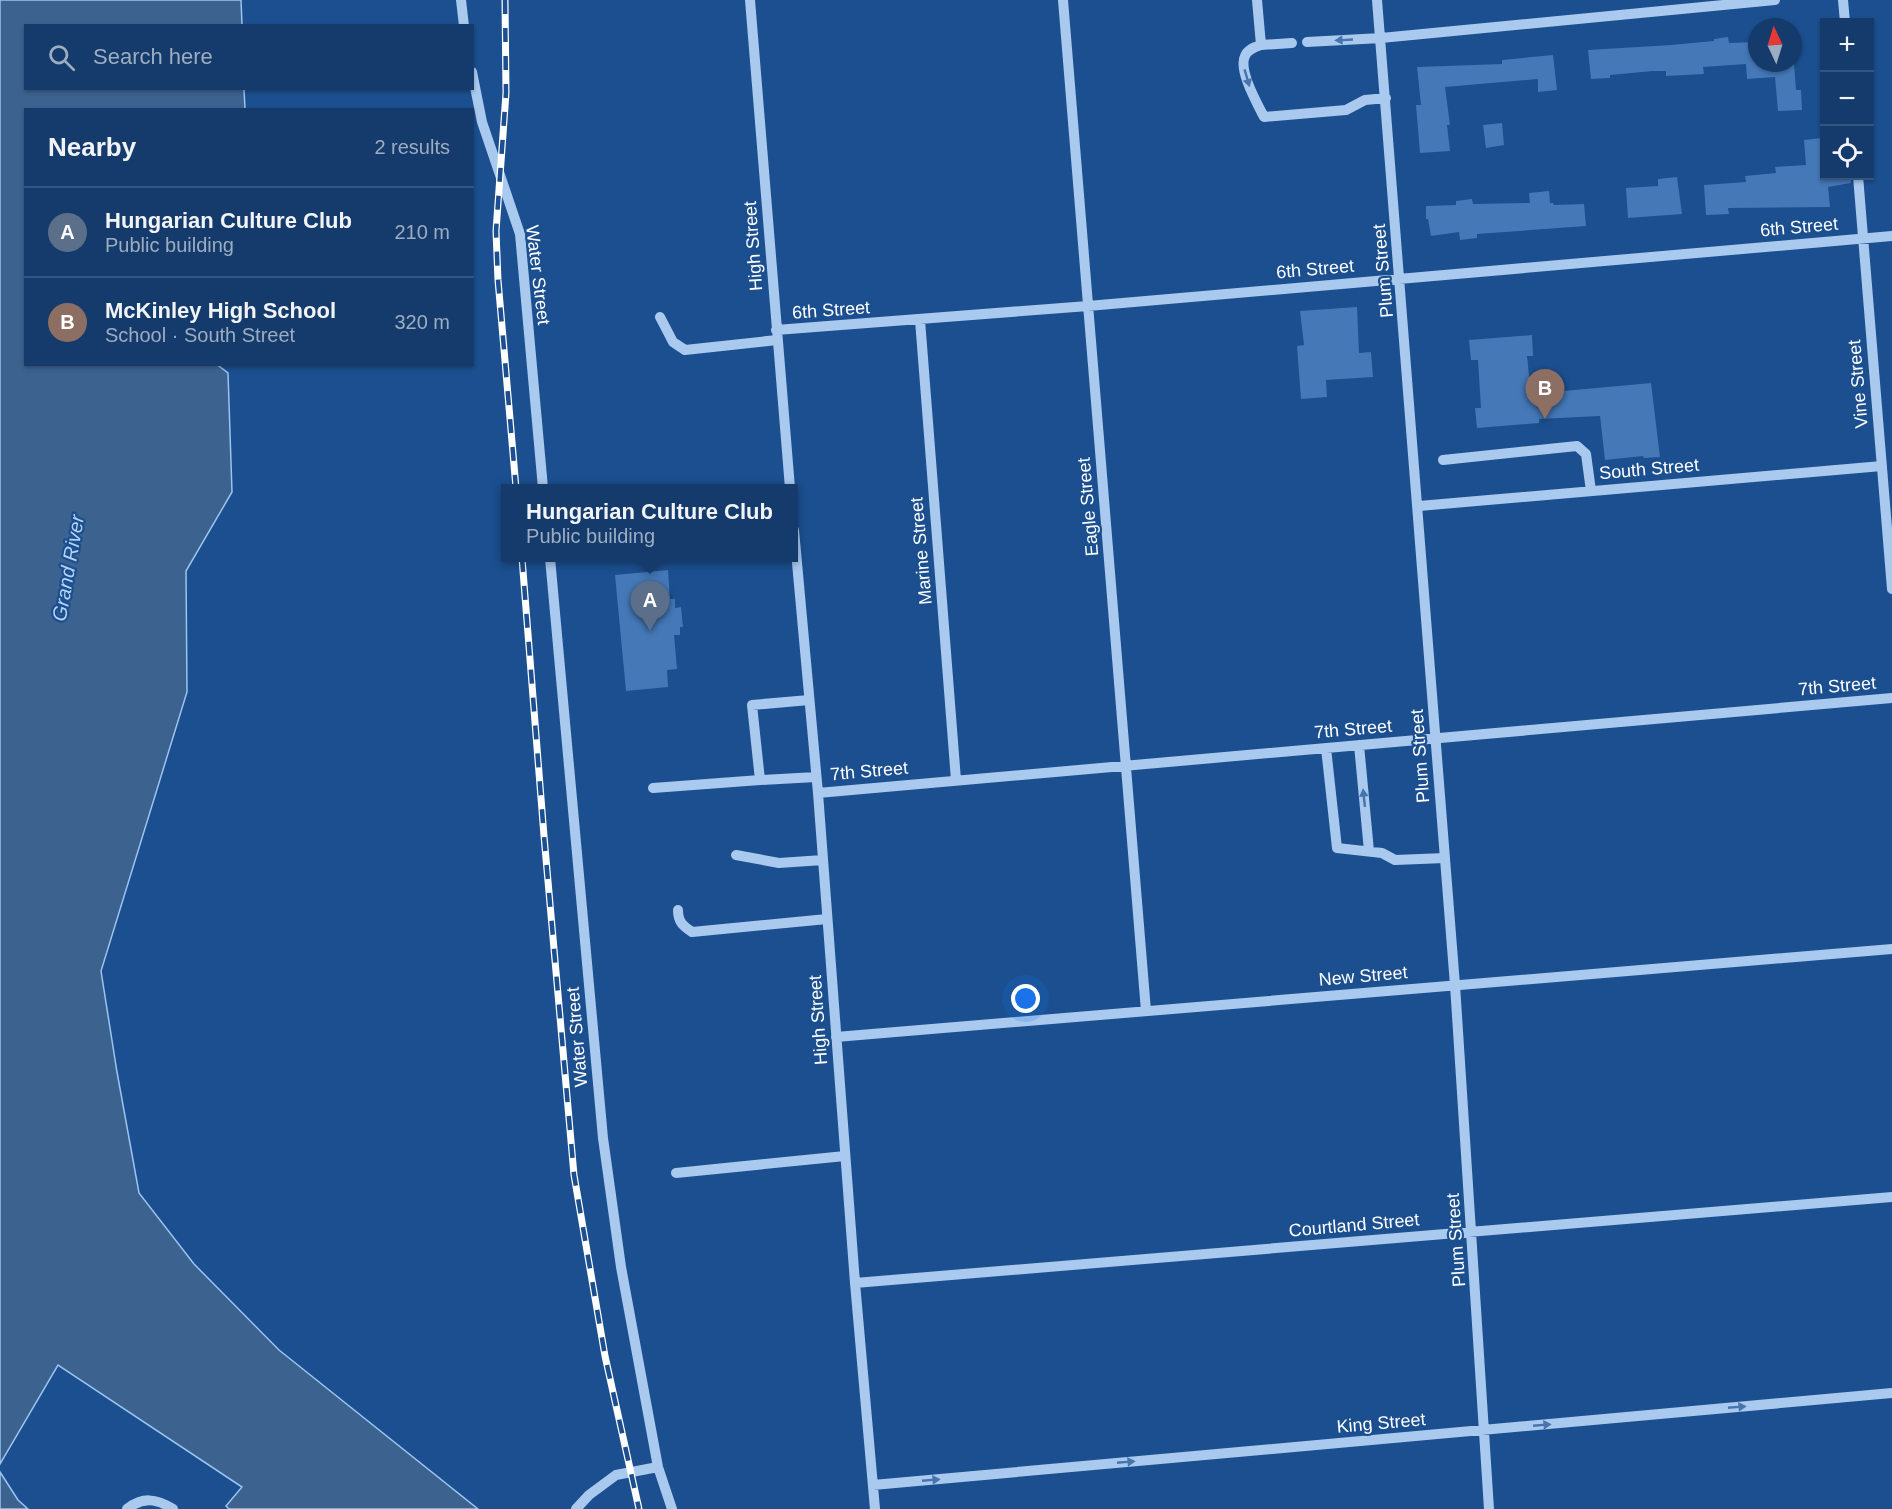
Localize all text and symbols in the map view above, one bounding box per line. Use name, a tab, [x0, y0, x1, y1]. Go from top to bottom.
north arrow	[1748, 18, 1802, 72]
map controls	[1820, 18, 1874, 180]
button: +	[1820, 18, 1874, 72]
search box	[24, 24, 474, 90]
one-way arrow	[1334, 36, 1353, 45]
icon: search	[45, 41, 78, 74]
text: Search here	[93, 44, 213, 69]
one-way arrow	[1243, 69, 1252, 87]
button: −	[1820, 72, 1874, 126]
button: locate	[1820, 126, 1874, 180]
text: Nearby	[48, 132, 136, 162]
text: 2 results	[374, 136, 450, 158]
street label: High Street	[740, 200, 766, 292]
text: Hungarian Culture Club	[105, 208, 352, 233]
street label: 6th Street	[1759, 214, 1839, 240]
text: A	[60, 221, 75, 243]
text: 210 m	[394, 221, 450, 243]
street label: Plum Street	[1369, 223, 1397, 319]
street label: Water Street	[522, 224, 554, 326]
text: Public building	[105, 234, 234, 256]
street label: 6th Street	[1275, 256, 1355, 282]
street label: 6th Street	[791, 297, 871, 323]
text: McKinley High School	[105, 298, 336, 323]
text: B	[60, 311, 75, 333]
text: 320 m	[394, 311, 450, 333]
text: School · South Street	[105, 324, 295, 346]
street label: Vine Street	[1844, 339, 1872, 429]
pin: B	[1526, 370, 1564, 419]
street label: South Street	[1598, 455, 1700, 483]
street label: Eagle Street	[1074, 457, 1102, 557]
popup	[501, 484, 798, 562]
street label: Marine Street	[906, 496, 936, 606]
text: Hungarian Culture Club	[526, 499, 773, 524]
water label: Grand River	[48, 512, 88, 623]
text: Public building	[526, 525, 655, 547]
pin: A	[630, 582, 670, 631]
street label: 7th Street	[1797, 673, 1877, 699]
street label: Plum Street	[1407, 708, 1433, 804]
street label: 7th Street	[1313, 716, 1393, 742]
street label: 7th Street	[829, 758, 909, 784]
one-way arrow	[1359, 789, 1369, 808]
street label: New Street	[1318, 962, 1408, 990]
street label: High Street	[805, 974, 831, 1066]
your location	[1011, 984, 1040, 1013]
street label: Water Street	[563, 986, 591, 1088]
street label: Plum Street	[1443, 1192, 1469, 1288]
street label: Courtland Street	[1288, 1209, 1420, 1241]
one-way arrow	[1727, 1402, 1746, 1412]
street label: King Street	[1336, 1409, 1426, 1437]
one-way arrow	[1533, 1420, 1552, 1430]
one-way arrow	[1116, 1457, 1135, 1467]
one-way arrow	[922, 1475, 941, 1485]

